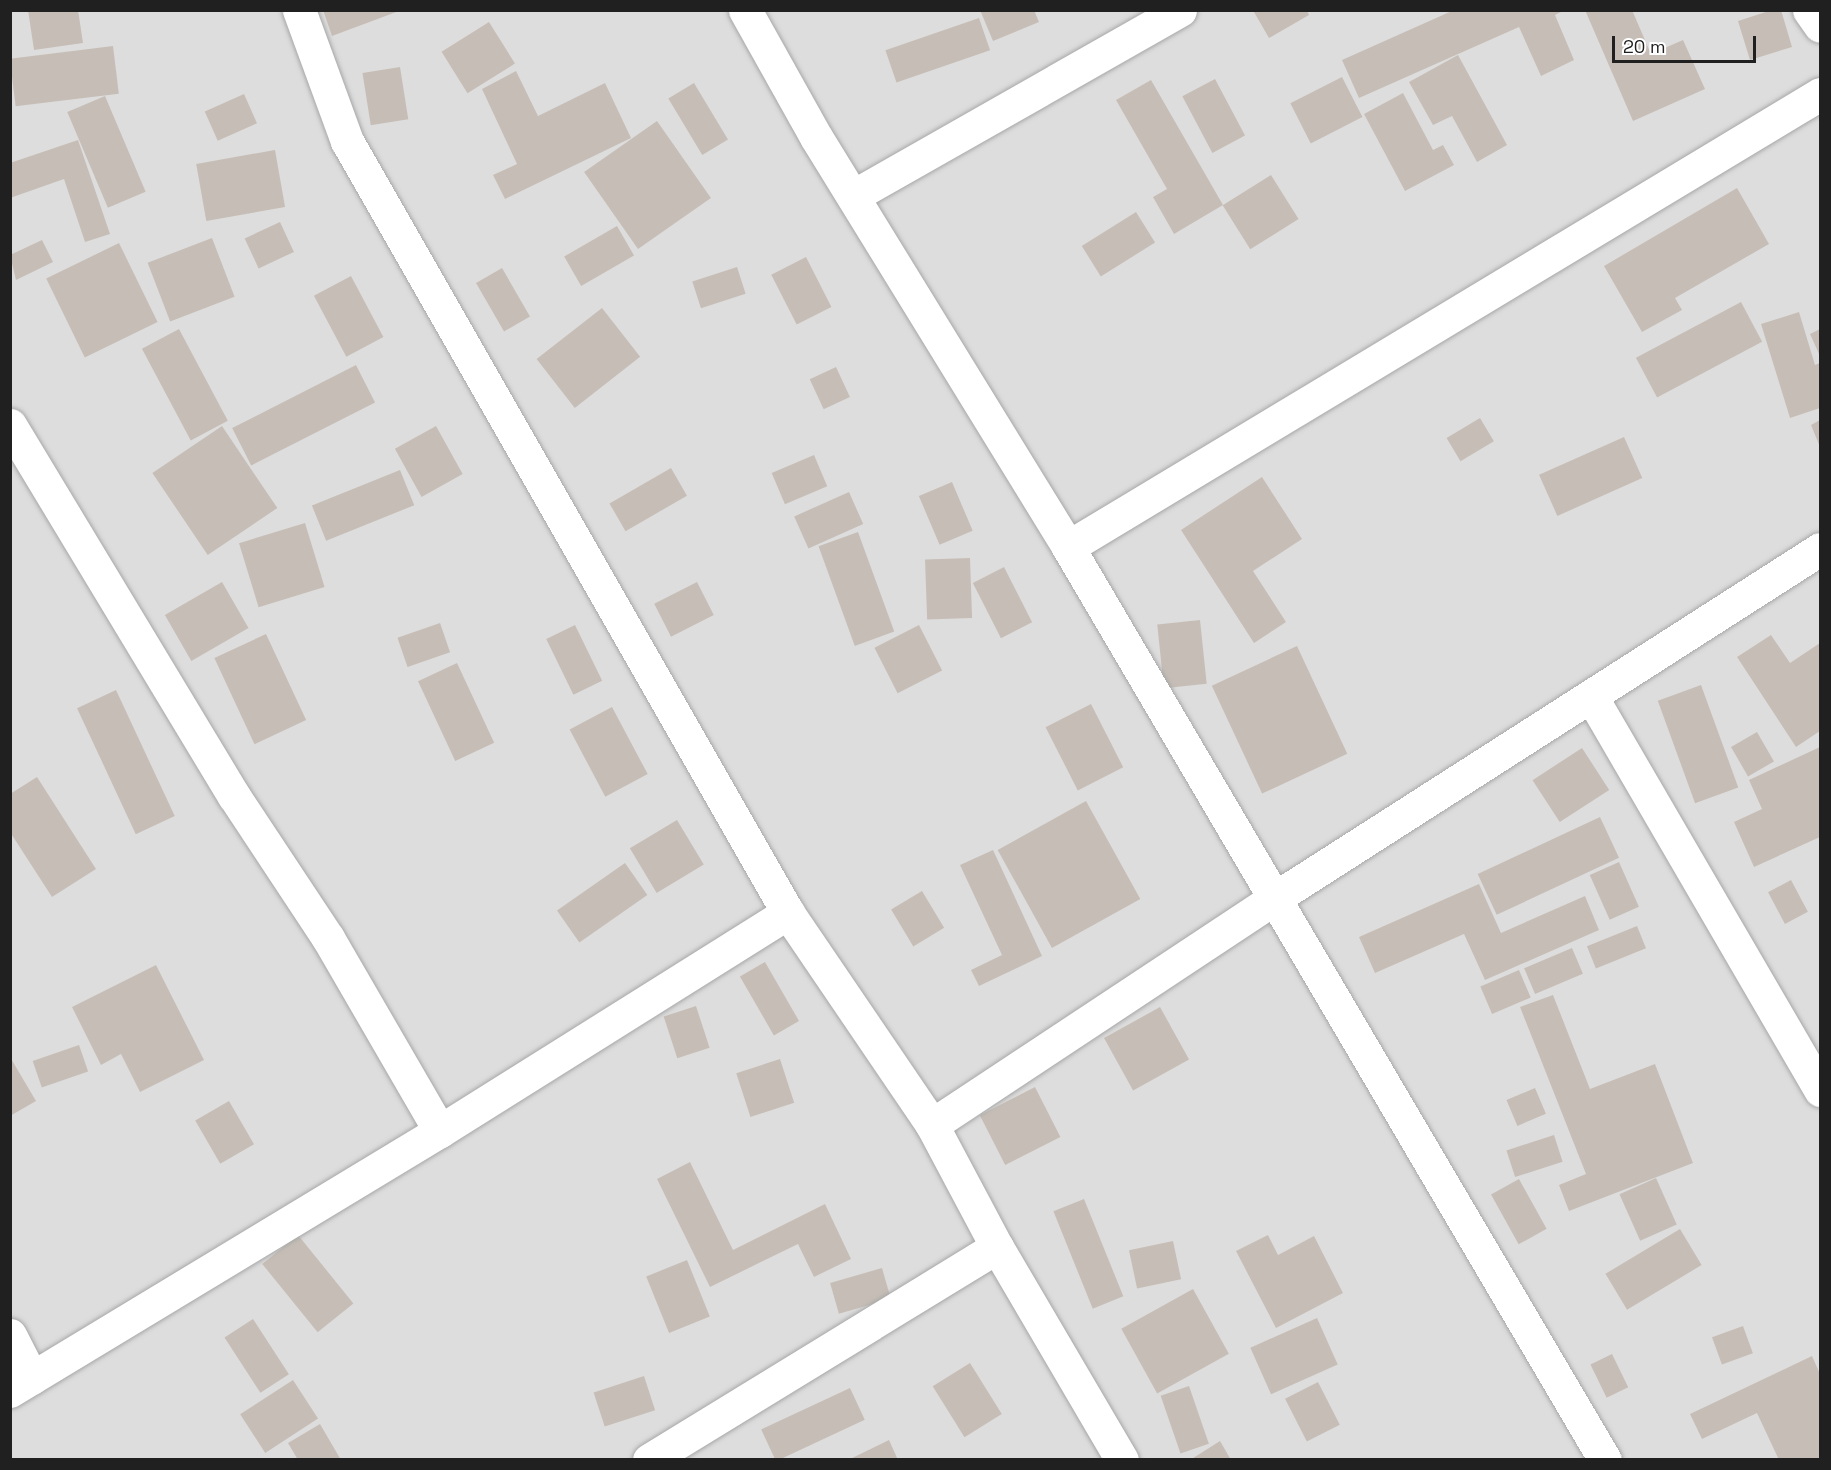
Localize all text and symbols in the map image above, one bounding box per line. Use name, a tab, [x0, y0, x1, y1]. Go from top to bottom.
scale bar	[1615, 24, 1759, 62]
text: 20 m	[1623, 35, 1666, 58]

